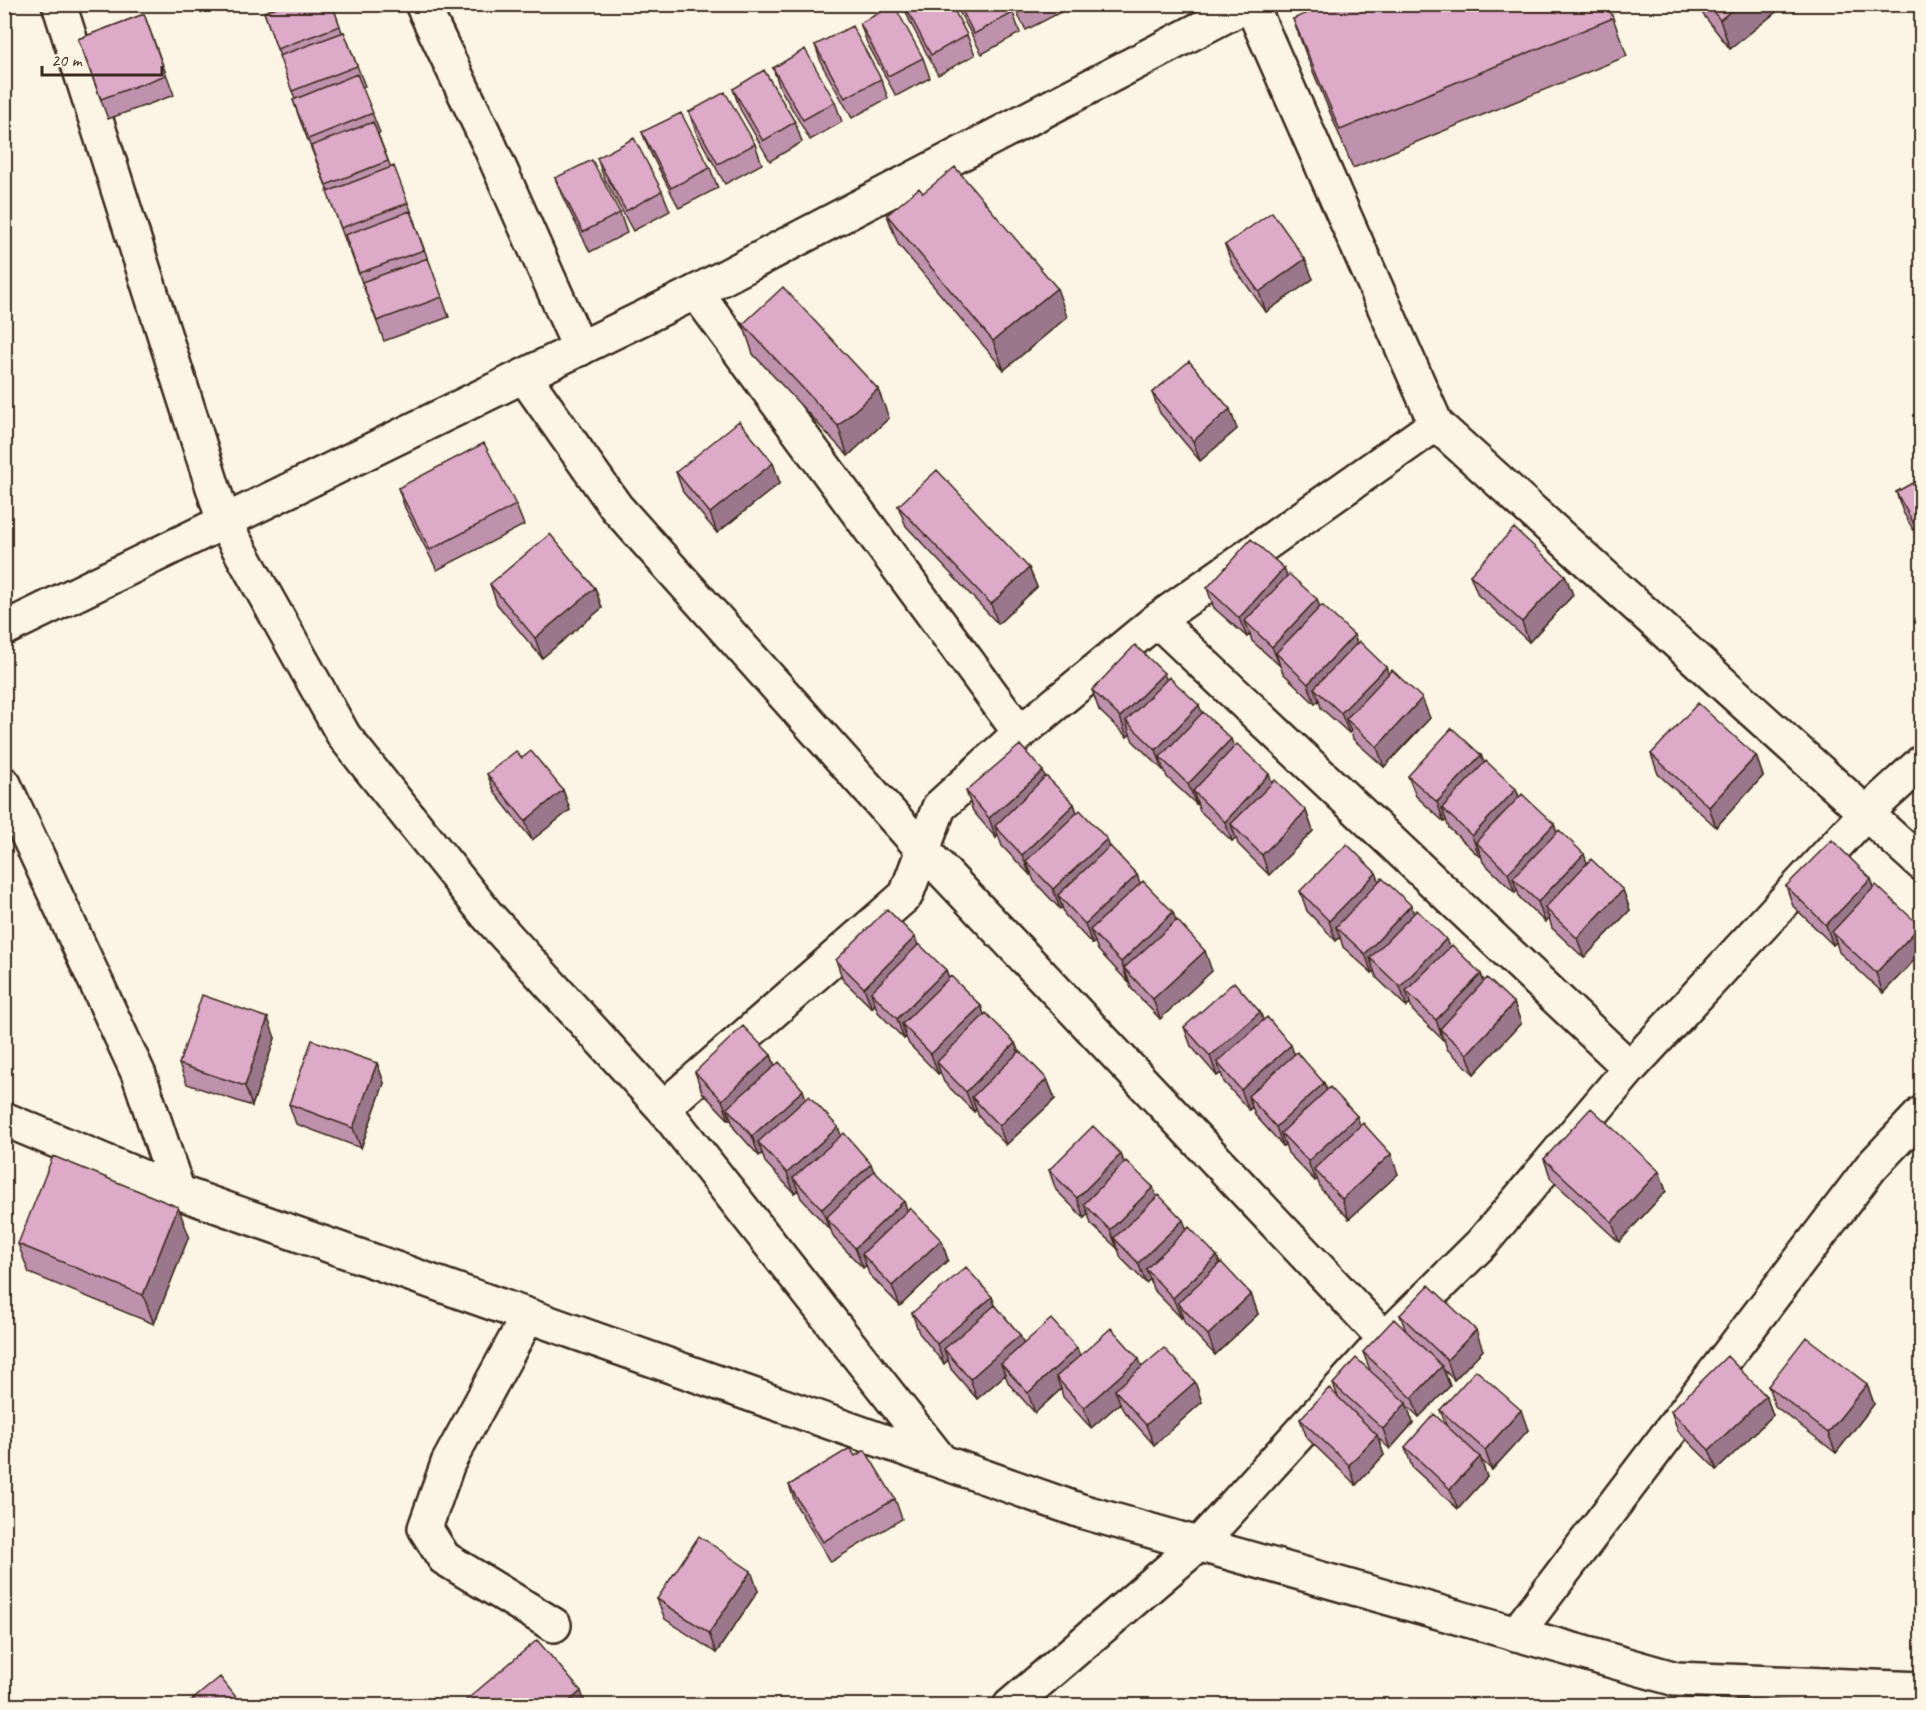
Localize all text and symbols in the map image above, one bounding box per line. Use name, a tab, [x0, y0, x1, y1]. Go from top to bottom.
scale bar	[42, 39, 162, 77]
text: 20 m	[51, 49, 84, 71]

